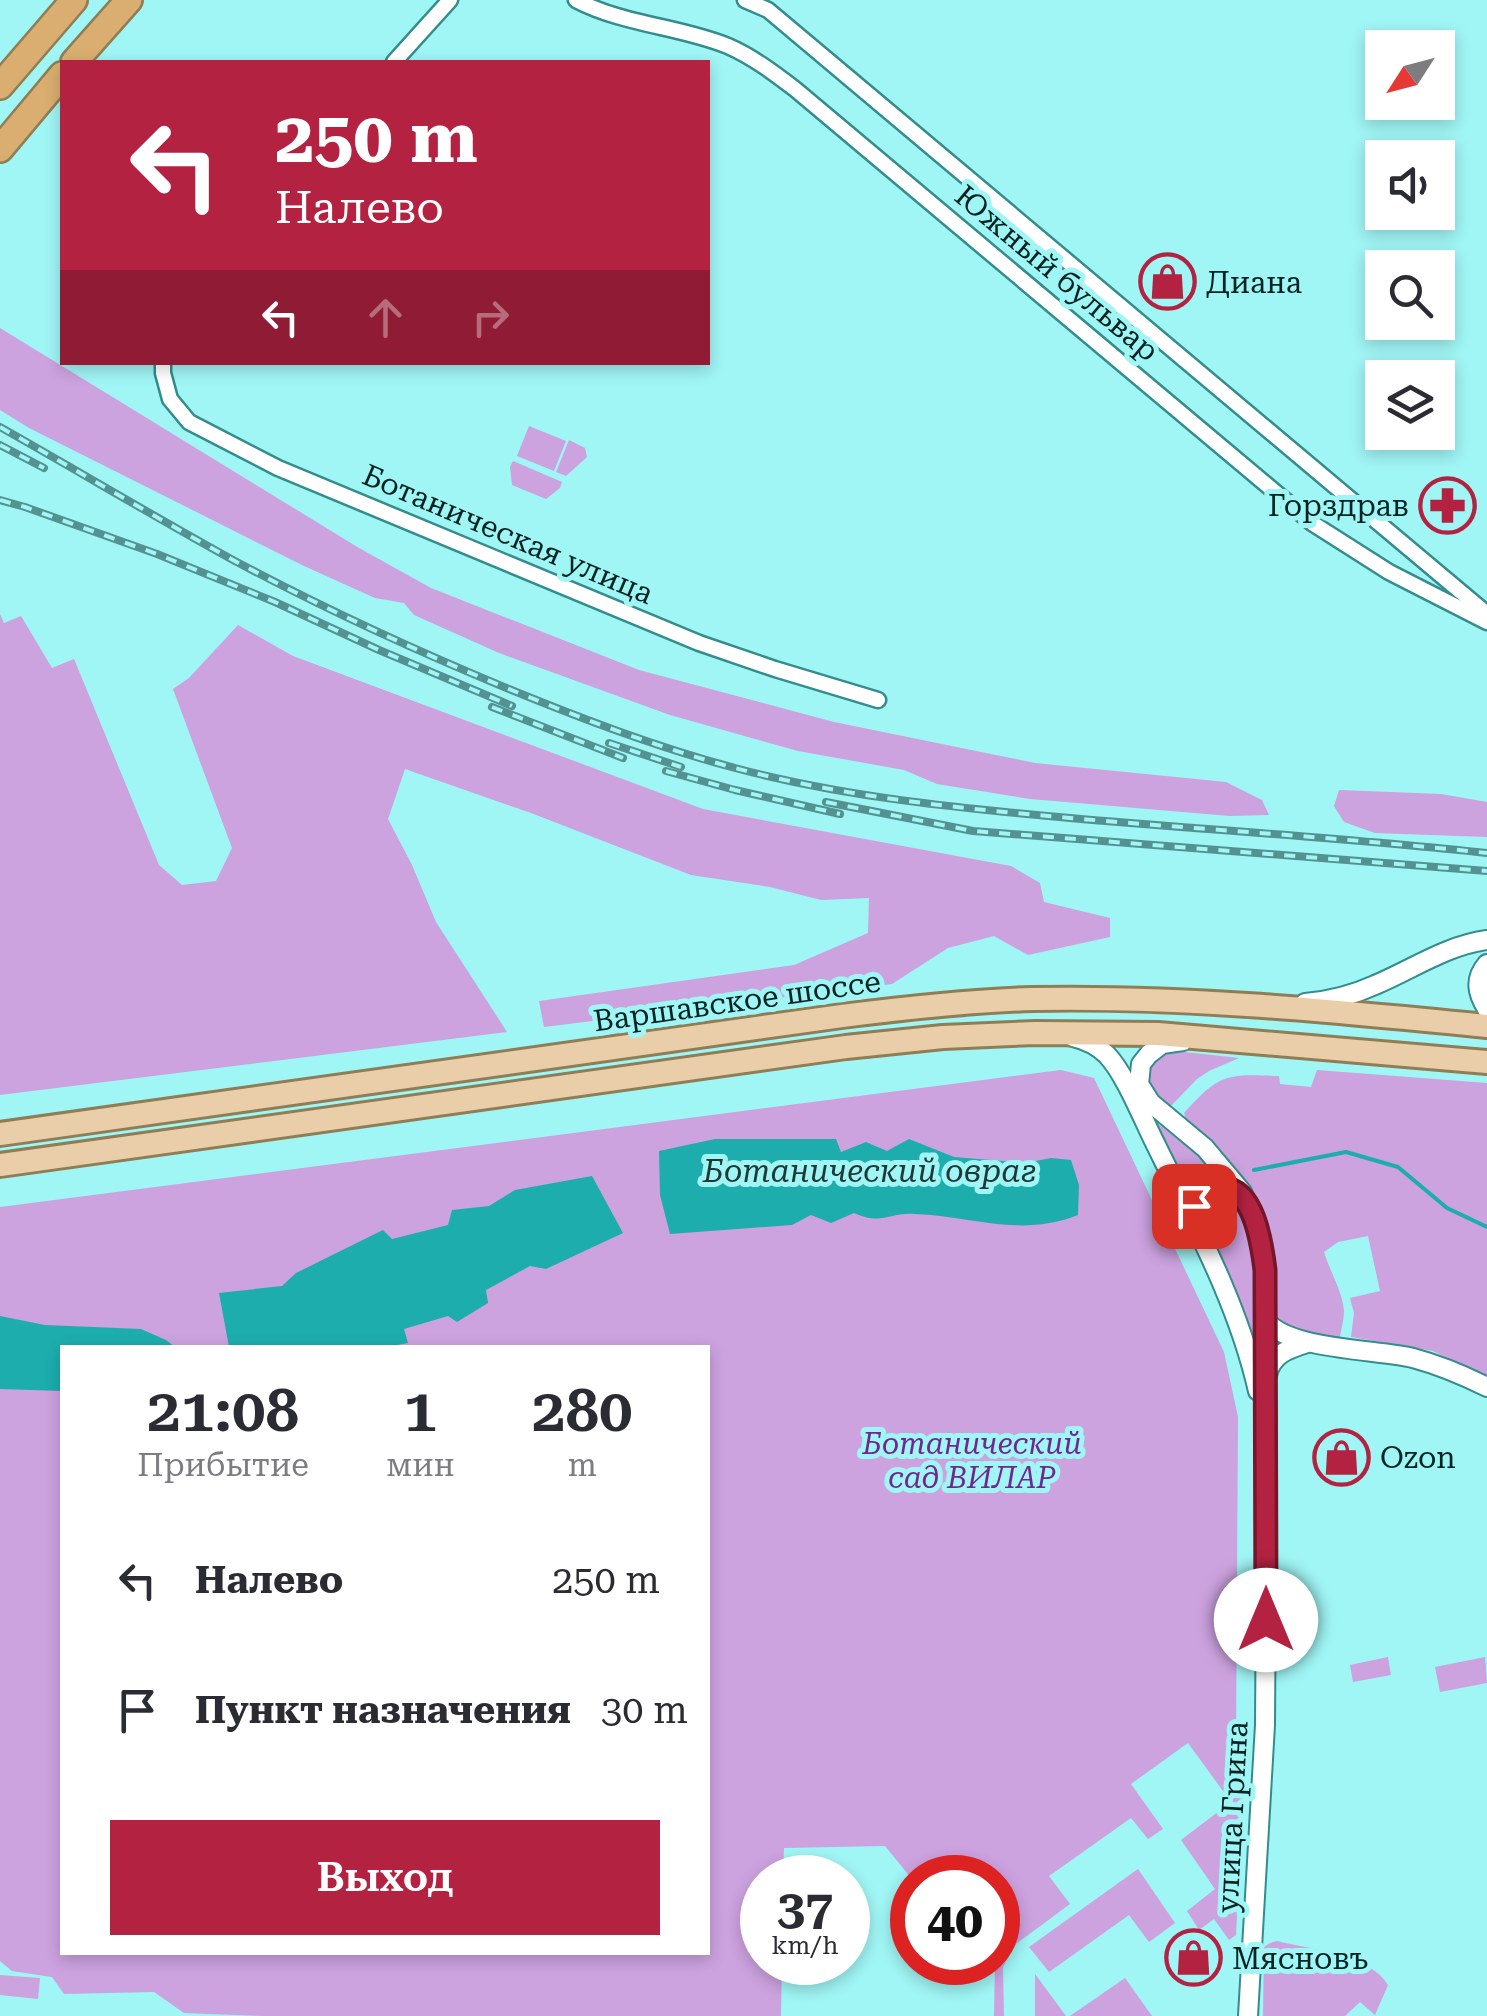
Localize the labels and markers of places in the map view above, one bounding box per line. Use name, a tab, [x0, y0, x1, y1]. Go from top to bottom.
shop icon: Диана	[1137, 252, 1197, 312]
place label: Диана	[1206, 265, 1302, 300]
pharmacy icon: Горздрав	[1418, 475, 1478, 535]
place label: Горздрав	[1268, 488, 1409, 523]
pin	[1152, 1164, 1237, 1249]
shop icon: Ozon	[1311, 1427, 1371, 1487]
place label: Ozon	[1380, 1440, 1456, 1475]
shop icon: Мясновъ	[1163, 1928, 1223, 1988]
place label: Мясновъ	[1232, 1941, 1368, 1976]

